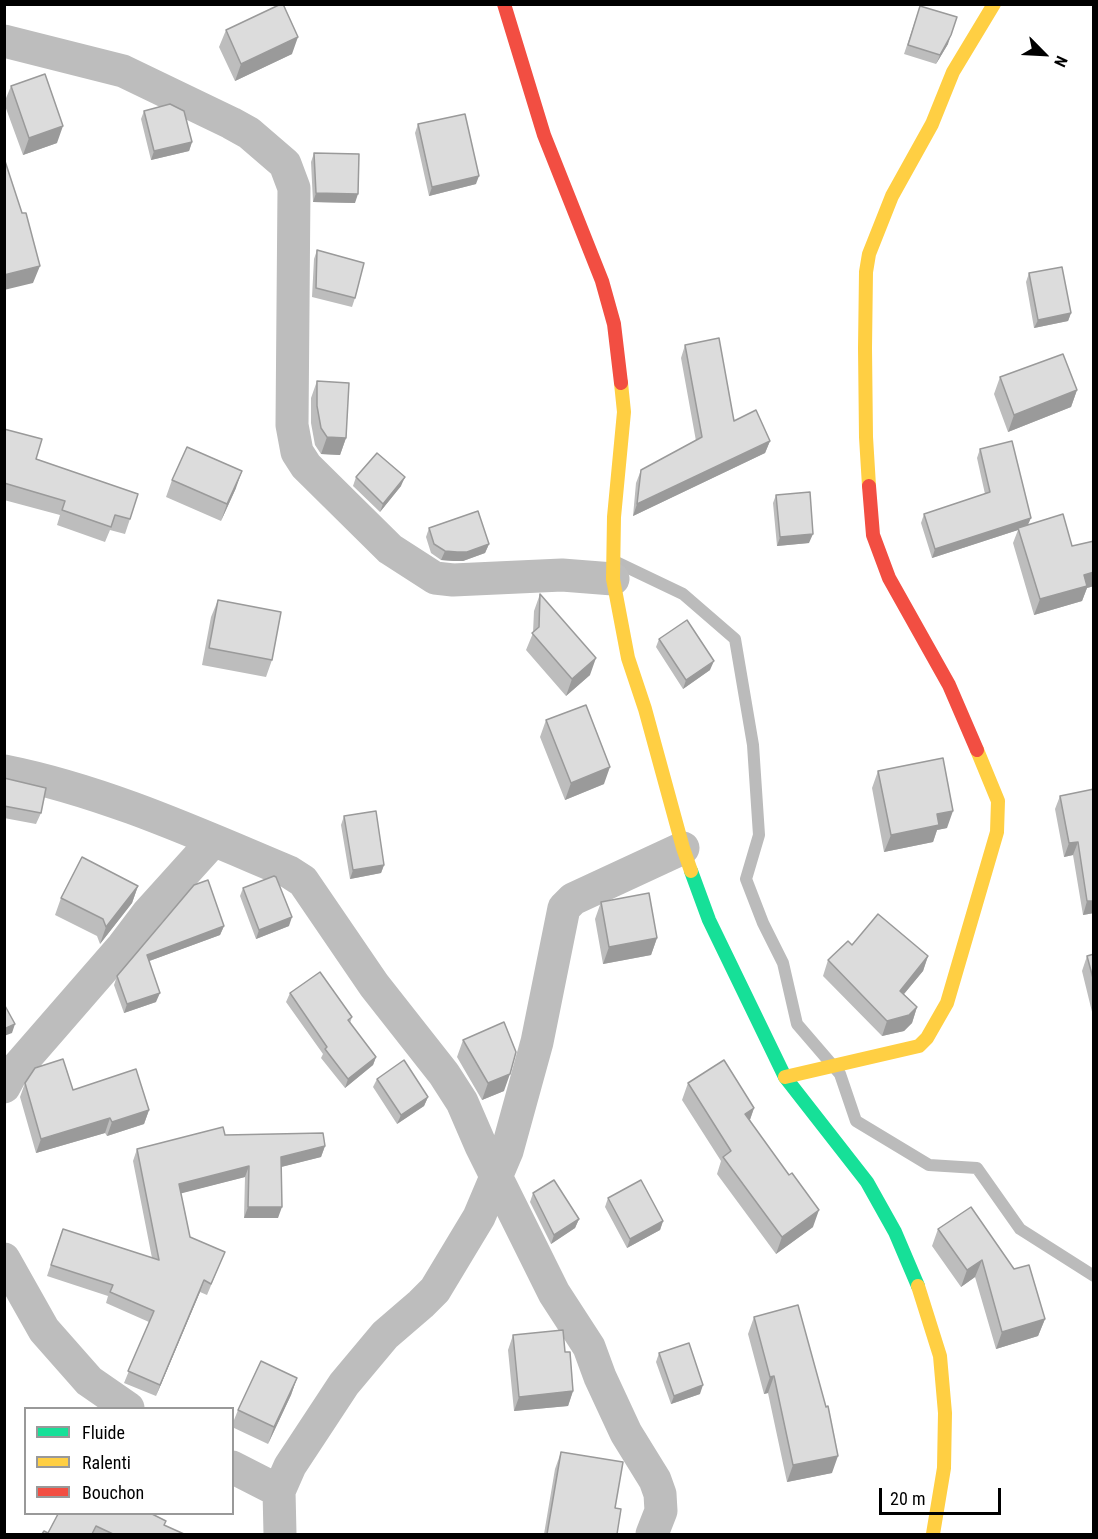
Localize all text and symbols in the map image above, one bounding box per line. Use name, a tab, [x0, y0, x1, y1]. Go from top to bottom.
north arrow	[1014, 24, 1074, 84]
text: N	[1050, 53, 1072, 70]
legend	[24, 1407, 234, 1515]
text: Fluide	[82, 1422, 125, 1443]
text: Ralenti	[82, 1452, 131, 1473]
scale bar	[882, 1476, 1004, 1514]
text: Bouchon	[82, 1482, 144, 1503]
text: 20 m	[890, 1488, 925, 1509]

